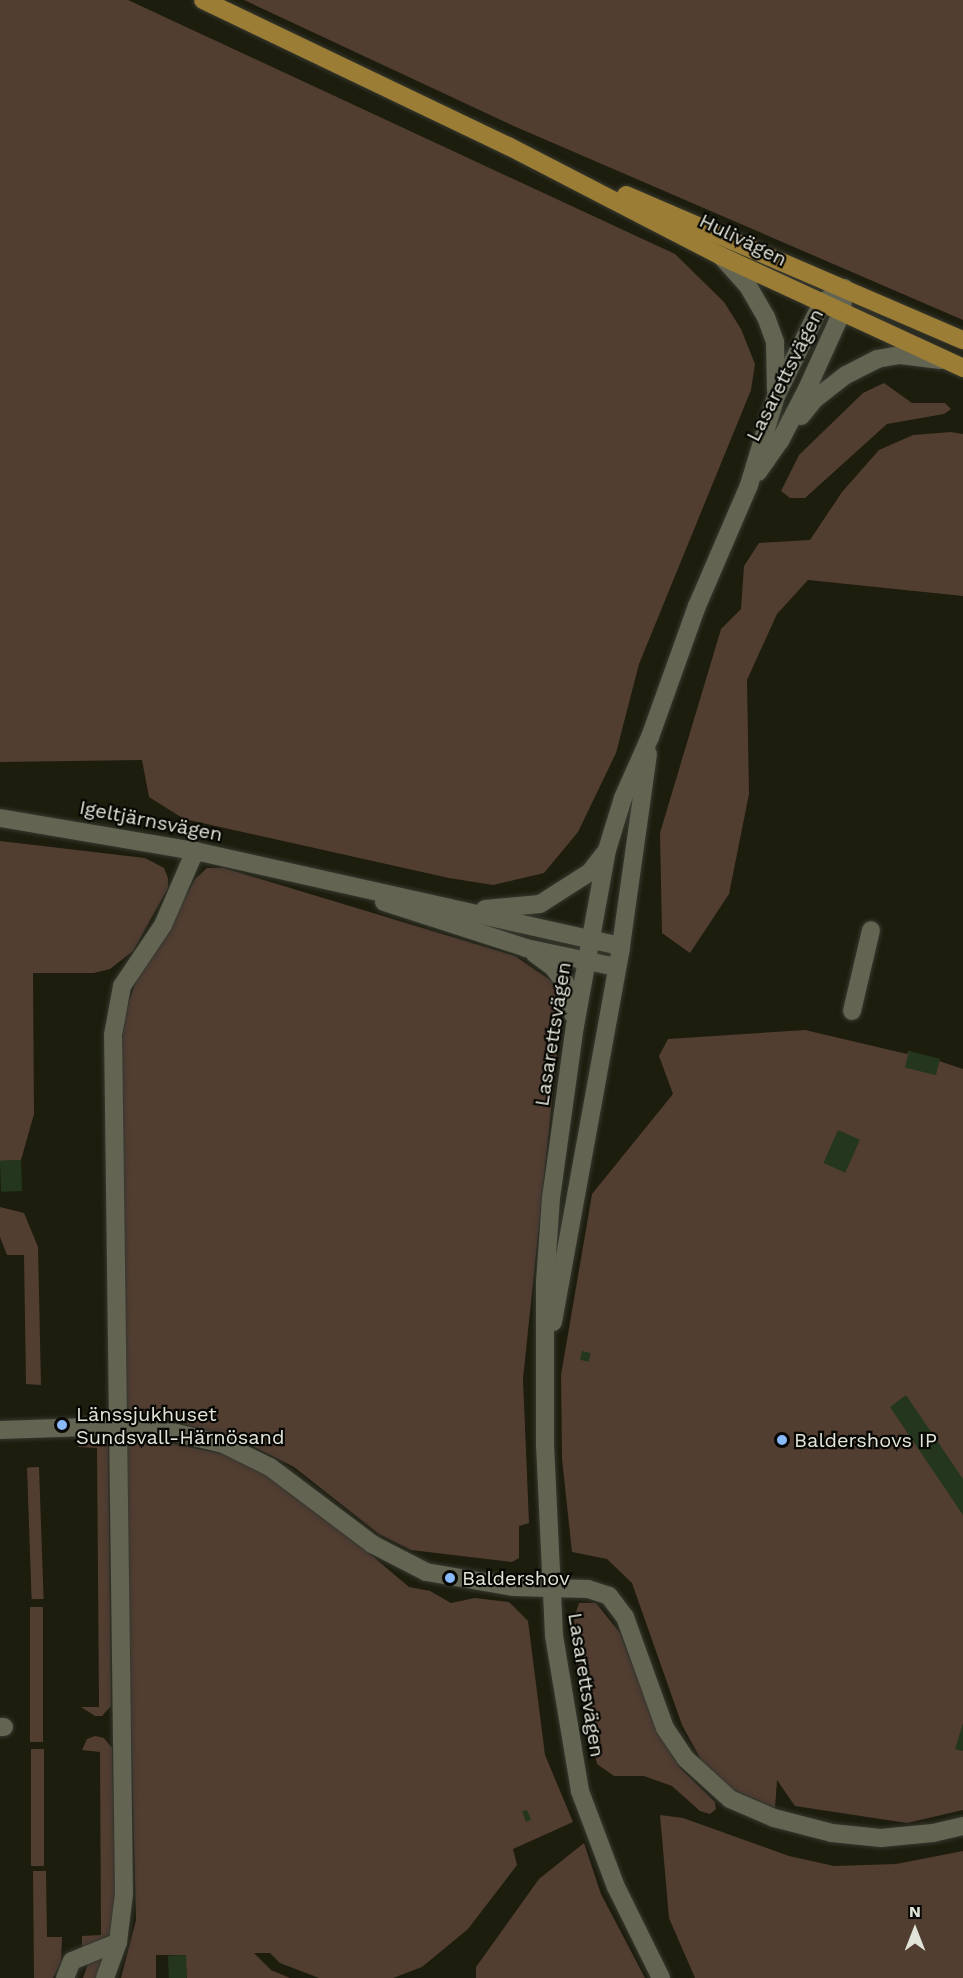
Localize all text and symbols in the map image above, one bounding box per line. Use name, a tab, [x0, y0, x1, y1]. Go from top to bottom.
street label: Hulivägen	[695, 209, 791, 271]
street label: Lasarettsvägen	[741, 305, 829, 445]
street label: Igeltjärnsvägen	[77, 795, 225, 847]
street label: Lasarettsvägen	[530, 960, 576, 1108]
place label: Länssjukhuset Sundsvall-Härnösand	[76, 1402, 285, 1449]
marker: Länssjukhuset Sundsvall-Härnösand	[53, 1416, 71, 1434]
place label: Baldershovs IP	[794, 1428, 937, 1452]
marker: Baldershovs IP	[775, 1433, 789, 1447]
place label: Baldershov	[462, 1566, 570, 1590]
marker: Baldershov	[443, 1571, 457, 1585]
street label: Lasarettsvägen	[563, 1611, 609, 1759]
north arrow	[885, 1900, 945, 1960]
text: N	[909, 1902, 921, 1921]

